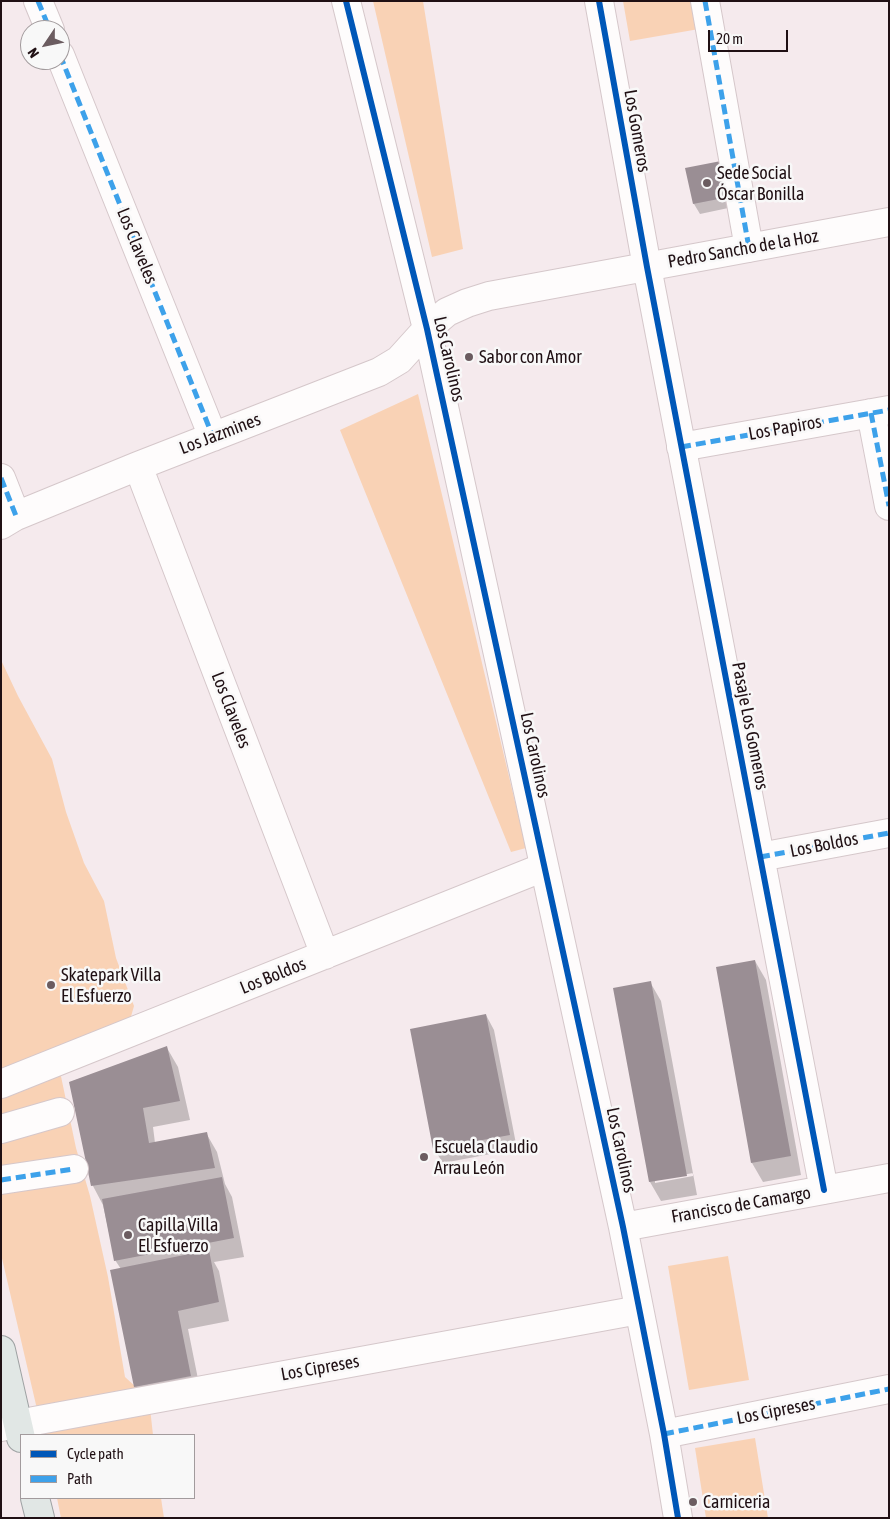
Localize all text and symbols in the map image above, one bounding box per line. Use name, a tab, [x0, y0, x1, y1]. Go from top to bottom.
north arrow	[20, 20, 70, 70]
scale bar	[710, 20, 790, 52]
text: 20 m	[716, 30, 743, 47]
text: N	[24, 45, 42, 61]
street label: Los Gomeros	[619, 88, 655, 174]
place label: Sede Social Óscar Bonilla	[717, 162, 804, 204]
marker: Sede Social Óscar Bonilla	[701, 177, 713, 189]
street label: Los Claveles	[112, 205, 162, 287]
street label: Pedro Sancho de la Hoz	[666, 225, 820, 273]
street label: Los Carolinos	[429, 314, 469, 404]
place label: Sabor con Amor	[479, 346, 582, 368]
marker: Sabor con Amor	[463, 351, 475, 363]
street label: Los Jazmines	[176, 409, 264, 459]
street label: Los Papiros	[747, 411, 823, 445]
street label: Pasaje Los Gomeros	[727, 660, 773, 792]
street label: Los Claveles	[207, 669, 255, 751]
street label: Los Carolinos	[515, 710, 555, 800]
street label: Los Boldos	[788, 828, 860, 862]
street label: Los Boldos	[237, 953, 309, 999]
place label: Skatepark Villa El Esfuerzo	[61, 964, 161, 1006]
marker: Skatepark Villa El Esfuerzo	[45, 979, 57, 991]
street label: Los Carolinos	[601, 1105, 641, 1195]
place label: Escuela Claudio Arrau León	[434, 1136, 538, 1178]
marker: Escuela Claudio Arrau León	[418, 1151, 430, 1163]
street label: Francisco de Camargo	[670, 1182, 812, 1228]
place label: Capilla Villa El Esfuerzo	[138, 1214, 218, 1256]
marker: Capilla Villa El Esfuerzo	[122, 1229, 134, 1241]
street label: Los Cipreses	[279, 1350, 361, 1386]
street label: Los Cipreses	[735, 1393, 817, 1429]
legend	[20, 1434, 195, 1499]
text: Cycle path	[67, 1445, 124, 1462]
text: Path	[67, 1470, 93, 1487]
place label: Carniceria	[703, 1491, 770, 1513]
marker: Carniceria	[687, 1496, 699, 1508]

